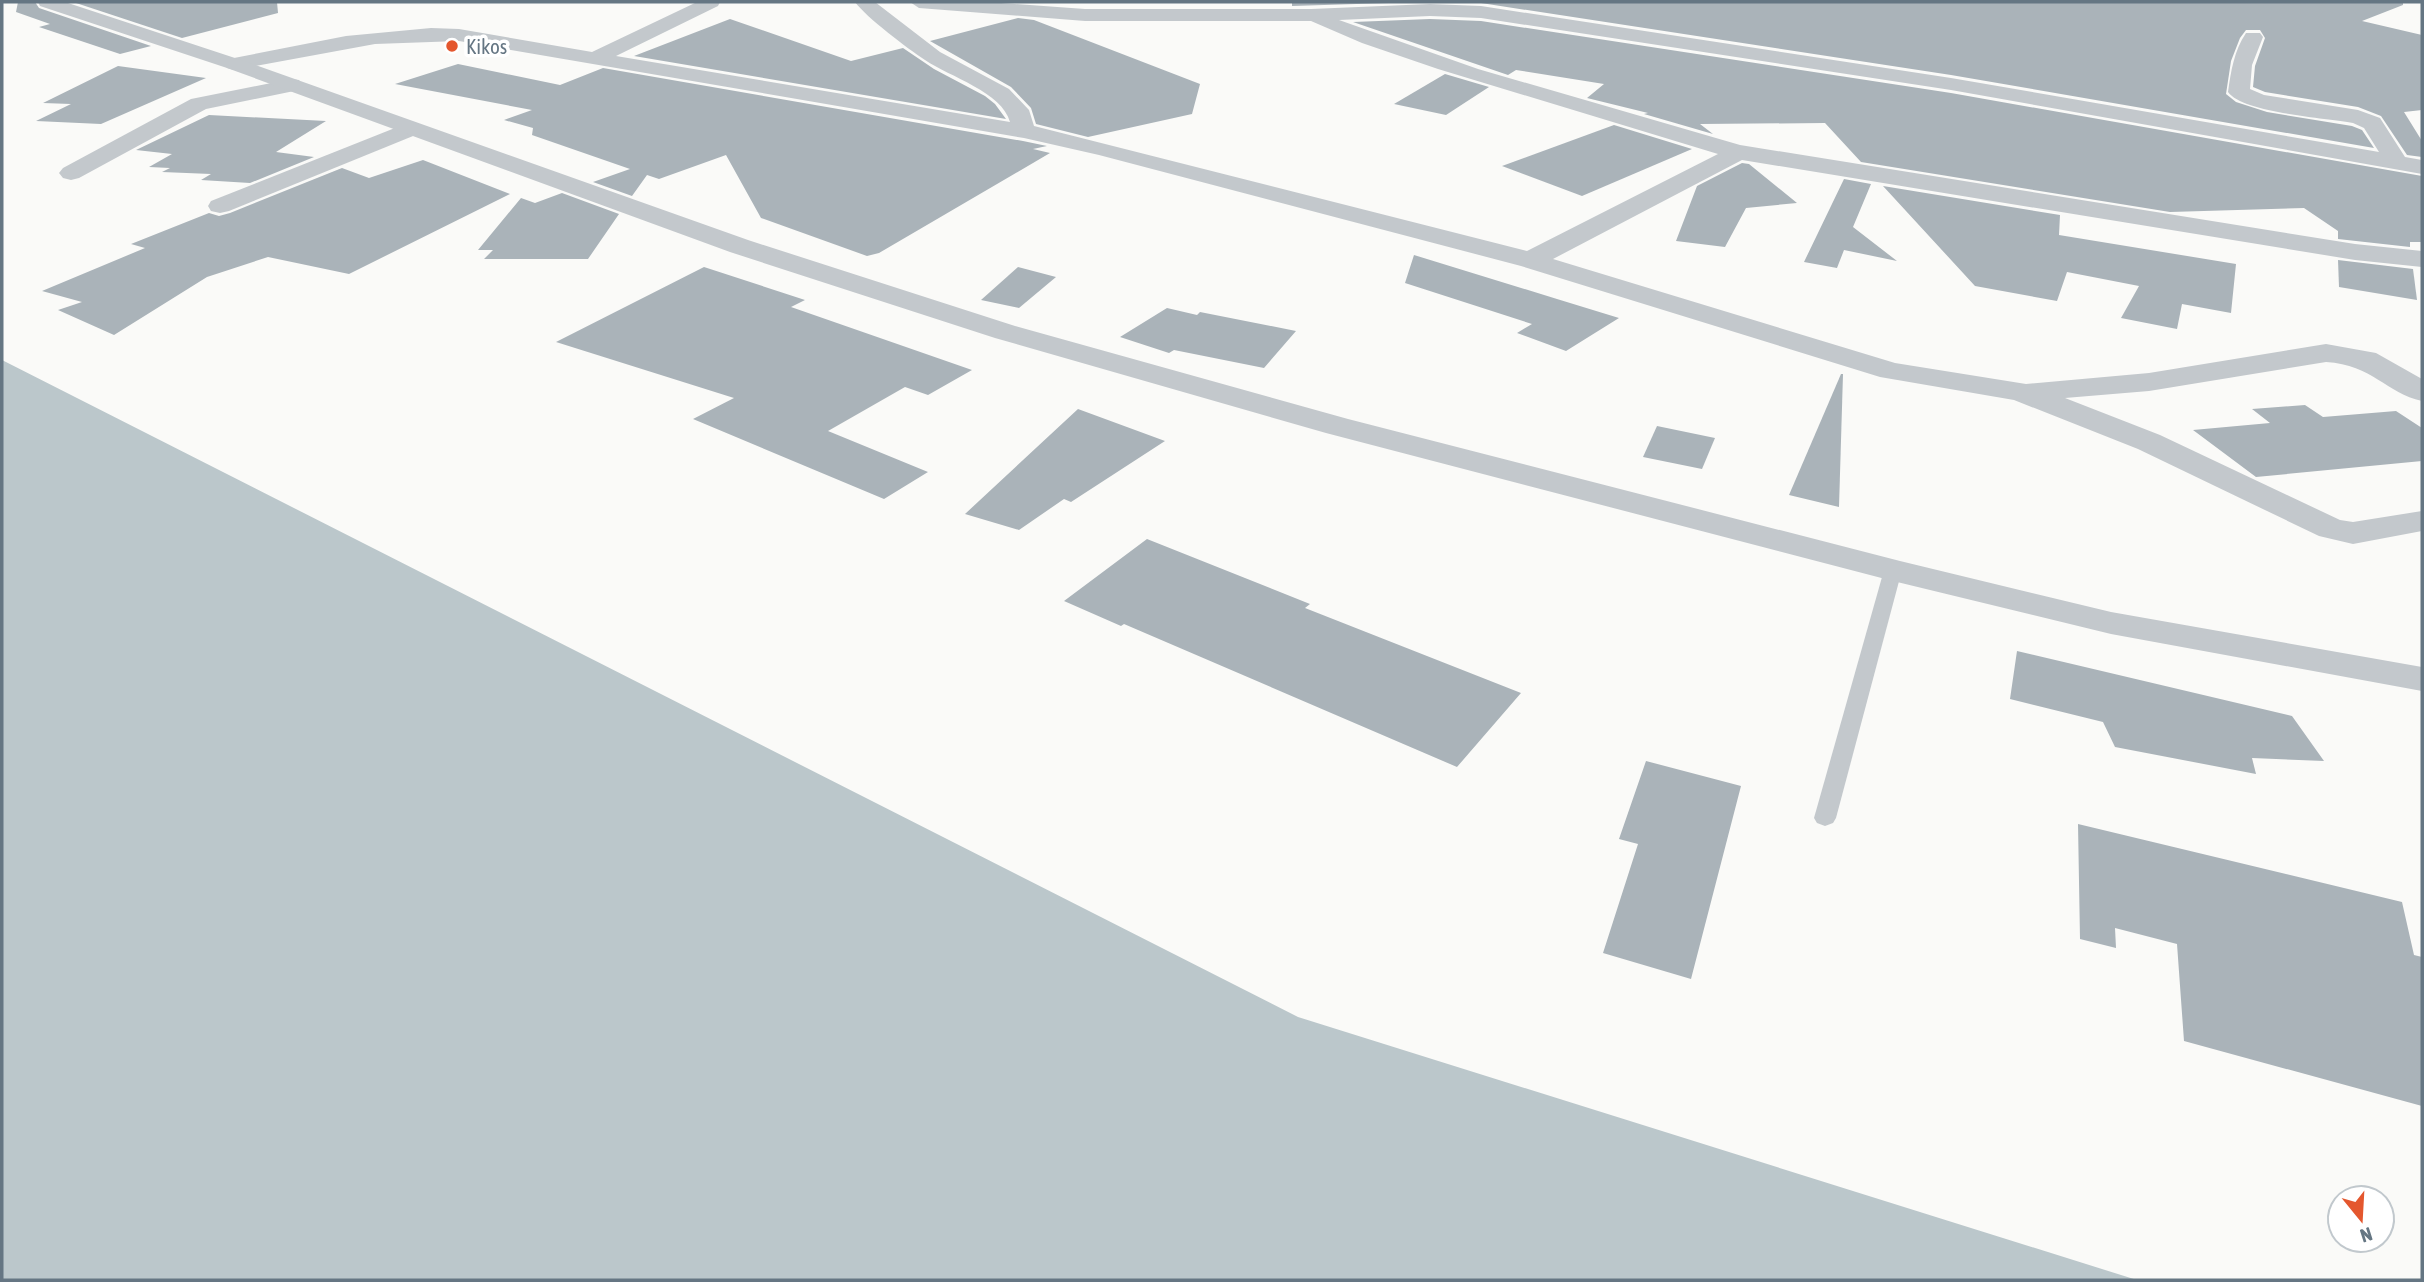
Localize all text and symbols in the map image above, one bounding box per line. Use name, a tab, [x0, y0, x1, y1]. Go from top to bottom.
place label: Kikos	[466, 34, 507, 58]
marker: Kikos	[444, 38, 460, 54]
north arrow	[2326, 1184, 2396, 1254]
text: N	[2358, 1223, 2375, 1247]

